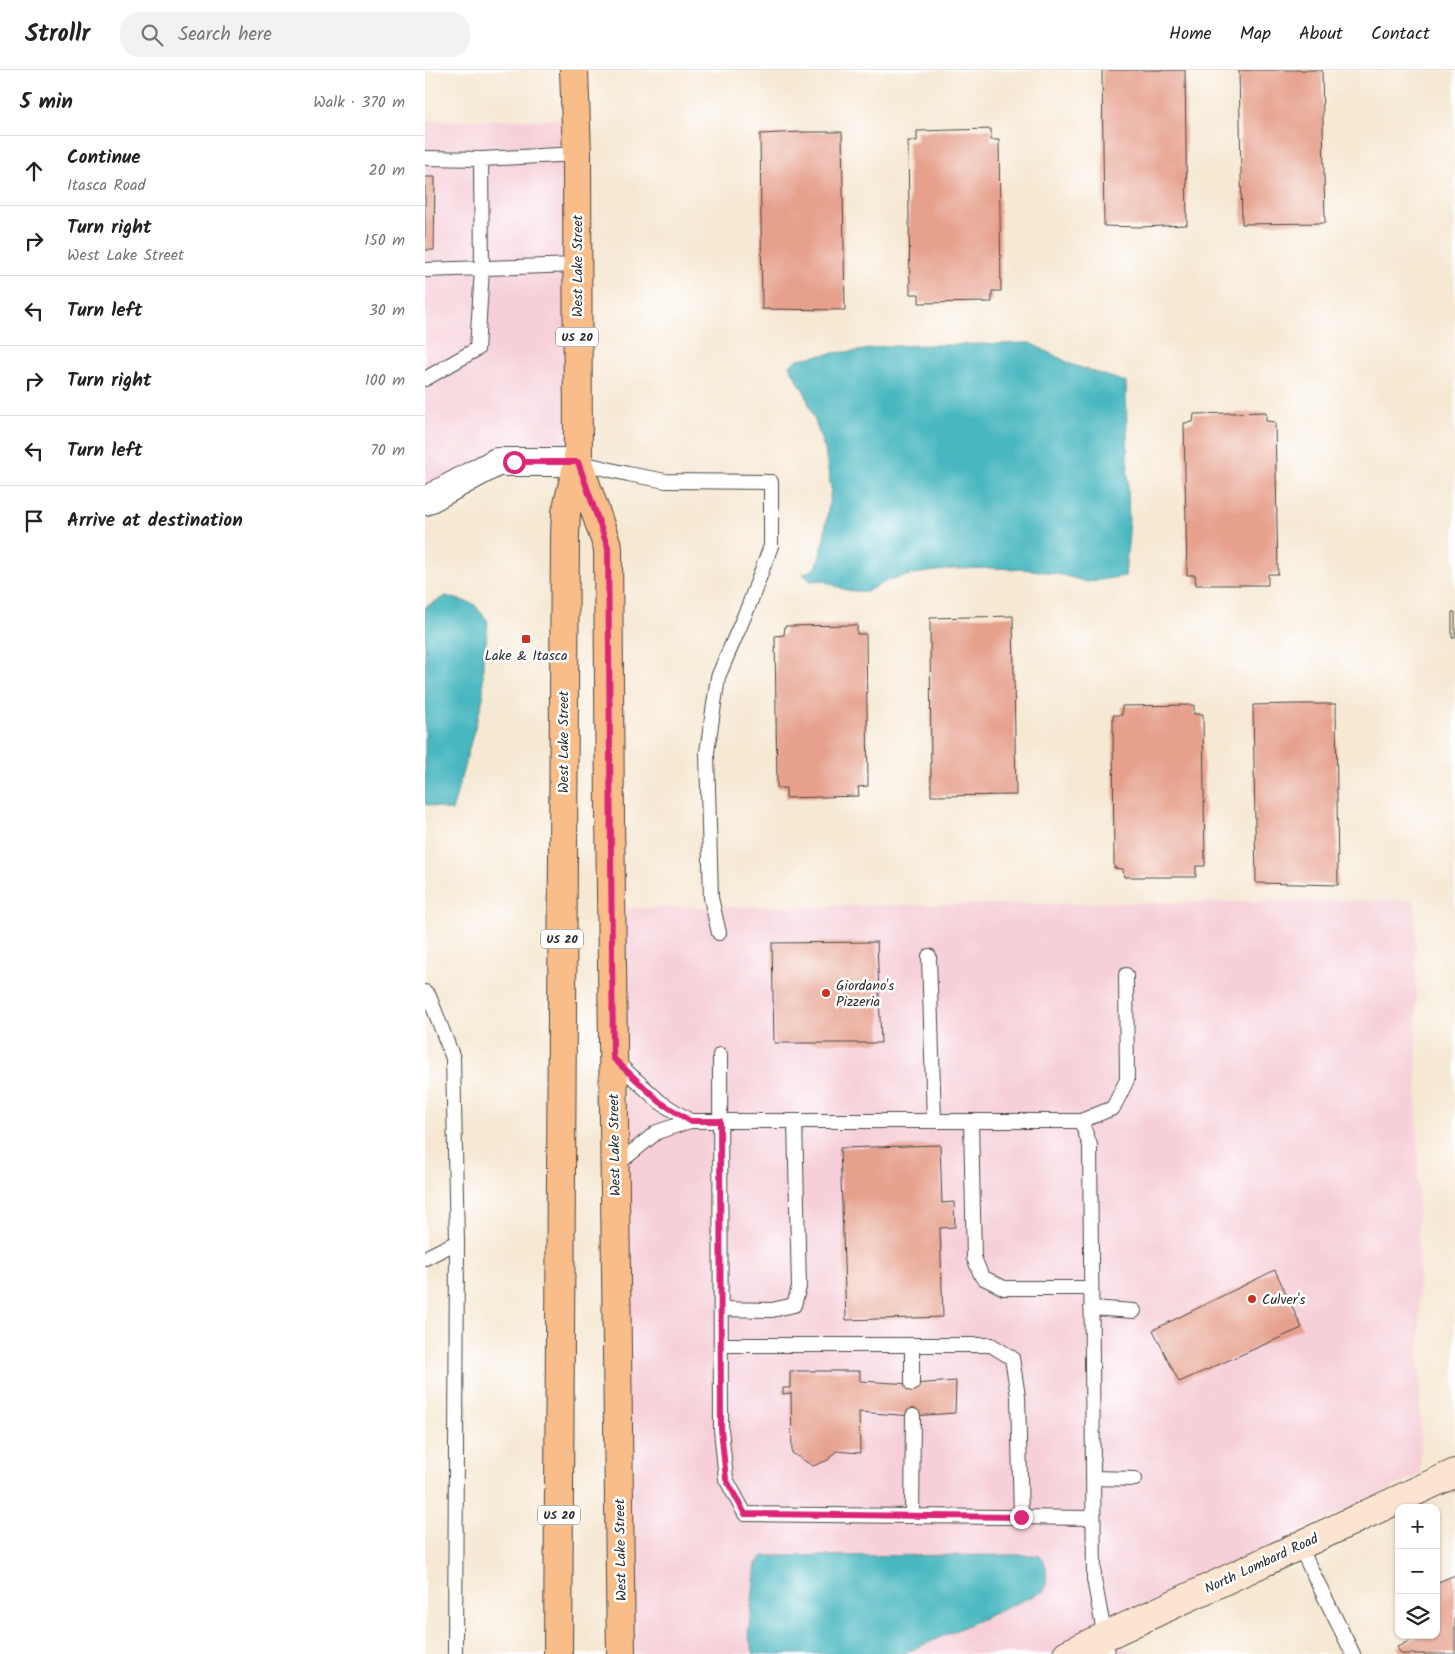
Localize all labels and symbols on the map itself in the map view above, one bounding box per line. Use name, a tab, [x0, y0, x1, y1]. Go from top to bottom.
street label: West Lake Street	[567, 214, 589, 317]
road number: US 20	[556, 328, 598, 346]
route start	[503, 451, 526, 474]
marker: Lake & Itasca	[520, 633, 532, 645]
place label: Lake & Itasca	[484, 645, 568, 667]
street label: West Lake Street	[553, 690, 575, 793]
road number: US 20	[541, 930, 583, 949]
place label: Giordano's Pizzeria	[836, 975, 894, 1013]
marker: Giordano's Pizzeria	[820, 987, 832, 999]
street label: West Lake Street	[603, 1093, 627, 1196]
place label: Culver's	[1262, 1289, 1305, 1311]
marker: Culver's	[1246, 1293, 1258, 1305]
street label: West Lake Street	[609, 1498, 633, 1601]
road number: US 20	[538, 1506, 580, 1524]
route end	[1010, 1506, 1033, 1529]
street label: North Lombard Road	[1201, 1527, 1323, 1600]

